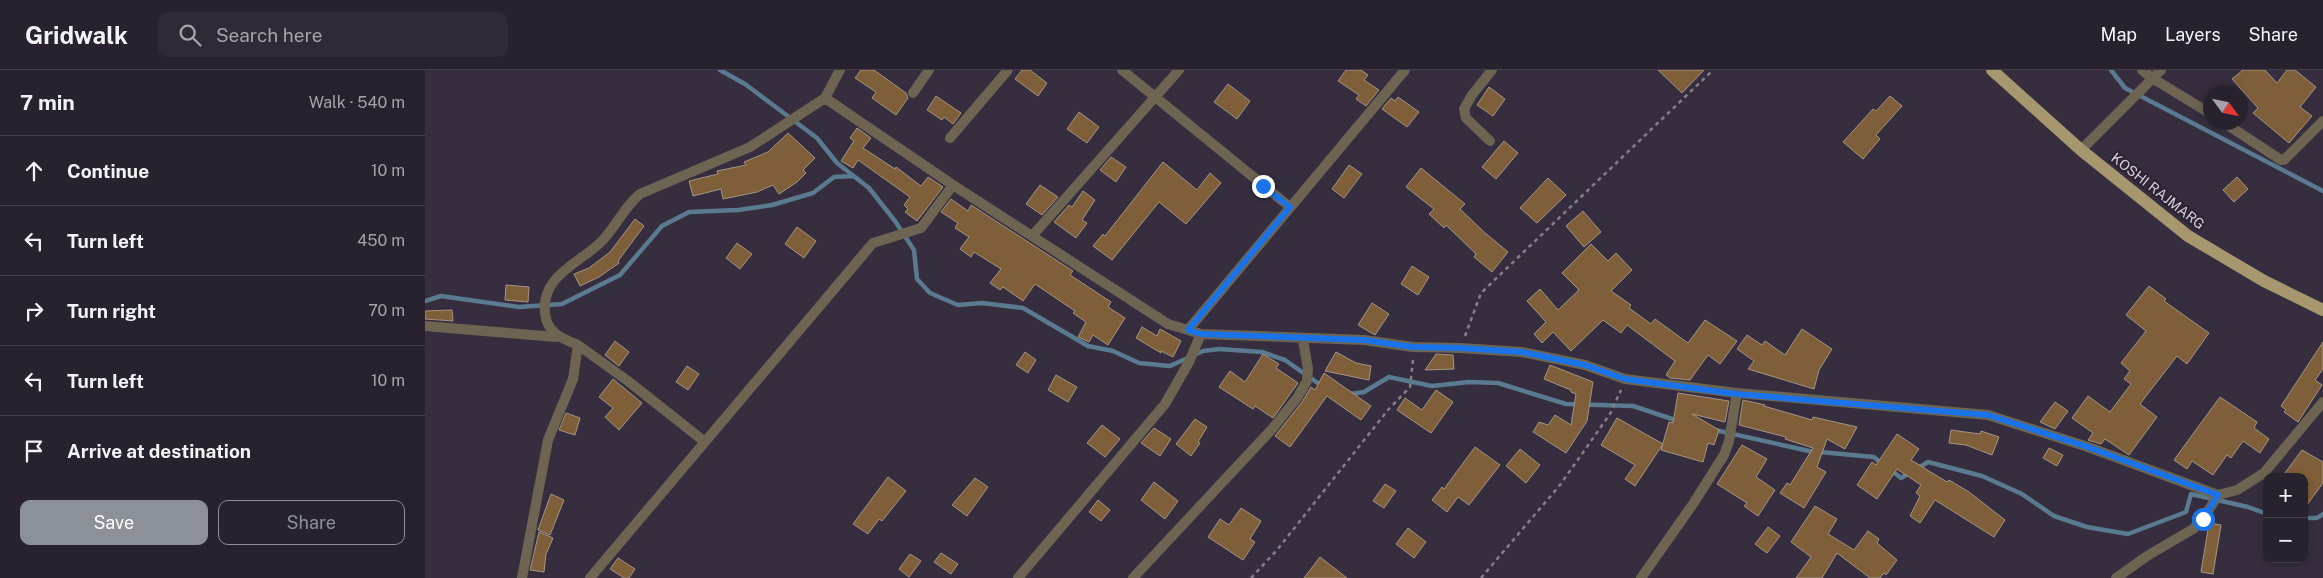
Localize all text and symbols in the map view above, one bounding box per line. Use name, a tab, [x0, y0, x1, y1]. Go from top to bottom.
search box	[158, 12, 508, 57]
text: Gridwalk	[25, 21, 128, 49]
icon: search	[176, 21, 204, 49]
text: Search here	[216, 24, 323, 46]
text: Map	[2101, 24, 2137, 45]
text: Layers	[2165, 24, 2221, 45]
text: Share	[2249, 24, 2298, 45]
north arrow	[2203, 85, 2248, 130]
text: 7 min	[20, 90, 75, 115]
text: Walk · 540 m	[309, 93, 405, 112]
street label: KOSHI RAJMARG	[2108, 150, 2208, 232]
icon: ahead	[20, 157, 48, 185]
text: Continue	[67, 160, 149, 182]
text: 10 m	[371, 161, 405, 180]
route end	[1252, 175, 1275, 198]
icon: left	[20, 227, 48, 255]
text: Turn left	[67, 230, 144, 252]
text: 450 m	[357, 231, 405, 250]
icon: right	[20, 297, 48, 325]
text: Turn right	[67, 300, 156, 322]
text: 70 m	[368, 301, 405, 320]
icon: left	[20, 367, 48, 395]
text: Turn left	[67, 370, 144, 392]
text: 10 m	[371, 371, 405, 390]
icon: arrive	[20, 437, 48, 465]
text: Arrive at destination	[67, 440, 251, 462]
map controls	[2263, 473, 2308, 563]
button: +	[2263, 473, 2308, 518]
button: Save	[20, 500, 208, 545]
button: Share	[218, 500, 405, 545]
route start	[2192, 508, 2215, 531]
button: −	[2263, 518, 2308, 563]

